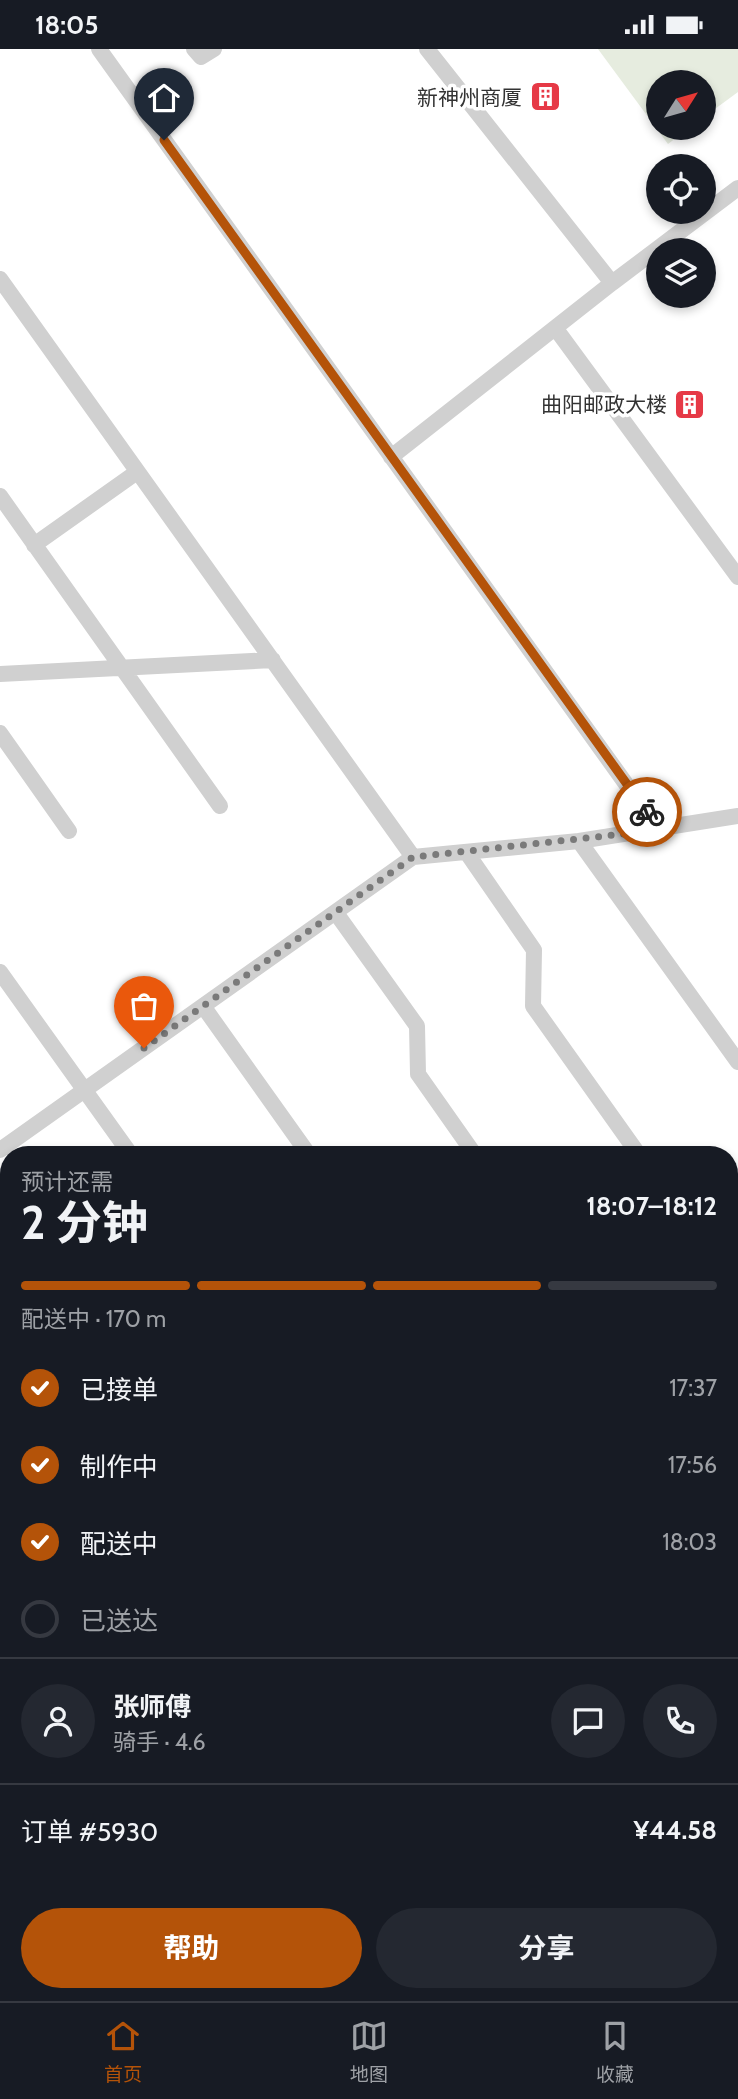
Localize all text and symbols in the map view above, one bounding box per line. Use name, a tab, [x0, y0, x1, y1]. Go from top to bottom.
text: 18:05	[35, 9, 98, 41]
pin	[134, 68, 194, 140]
north arrow	[646, 70, 716, 140]
map controls	[646, 70, 716, 308]
icon: home	[145, 79, 183, 117]
building icon: 新神州商厦	[528, 80, 562, 114]
place label: 新神州商厦	[417, 85, 522, 110]
button: locate	[646, 154, 716, 224]
button: layers	[646, 238, 716, 308]
building icon: 曲阳邮政大楼	[673, 387, 707, 421]
place label: 曲阳邮政大楼	[541, 392, 667, 417]
courier	[612, 777, 682, 847]
icon: bike	[628, 793, 666, 831]
pin	[114, 976, 174, 1048]
icon: bag	[125, 987, 163, 1025]
text: 预计还需	[21, 1168, 113, 1196]
text: 18:07–18:12	[586, 1190, 717, 1222]
text: 2 分钟	[21, 1195, 148, 1251]
text: 配送中 · 170 m	[21, 1305, 166, 1333]
icon: check	[21, 1369, 59, 1407]
text: 已接单	[80, 1374, 158, 1406]
text: 17:37	[669, 1374, 717, 1402]
icon: check	[21, 1446, 59, 1484]
text: 制作中	[80, 1451, 158, 1483]
text: 17:56	[668, 1451, 717, 1479]
icon: check	[21, 1523, 59, 1561]
text: 配送中	[80, 1528, 158, 1560]
text: 18:03	[662, 1528, 717, 1556]
text: 已送达	[80, 1605, 158, 1637]
button: person	[21, 1684, 95, 1758]
button: chat	[551, 1684, 625, 1758]
button: phone	[643, 1684, 717, 1758]
text: 张师傅	[113, 1691, 191, 1723]
text: 骑手 · 4.6	[113, 1728, 206, 1756]
text: ¥44.58	[634, 1814, 717, 1846]
text: 订单 #5930	[21, 1816, 158, 1848]
button: 帮助	[21, 1908, 362, 1988]
button: 分享	[376, 1908, 717, 1988]
tab: 首页	[104, 2017, 142, 2086]
tab: 地图	[350, 2017, 388, 2086]
tab: 收藏	[596, 2017, 634, 2086]

